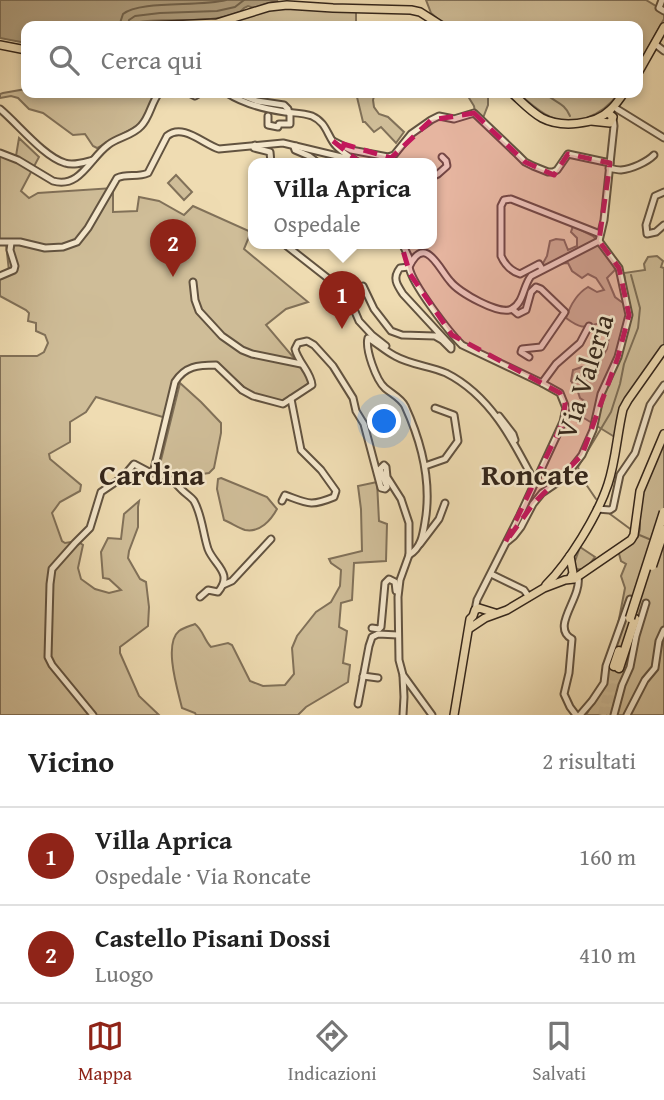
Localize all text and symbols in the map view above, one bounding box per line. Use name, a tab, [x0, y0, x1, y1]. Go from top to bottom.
search box	[21, 21, 643, 98]
text: Cerca qui	[101, 40, 202, 79]
icon: search	[45, 41, 83, 79]
popup	[248, 158, 437, 249]
text: Villa Aprica	[274, 168, 411, 207]
text: Ospedale	[274, 207, 361, 240]
pin: 2	[150, 219, 196, 277]
pin: 1	[319, 271, 365, 329]
street label: Via Valeria	[545, 308, 624, 444]
your location	[367, 404, 401, 438]
district label: Cardina	[99, 452, 205, 496]
district label: Roncate	[481, 452, 589, 496]
text: Vicino	[28, 739, 114, 783]
text: 2 risultati	[542, 744, 636, 777]
text: Villa Aprica	[95, 820, 232, 859]
text: 1	[45, 840, 57, 873]
text: 160 m	[579, 840, 636, 873]
text: Ospedale · Via Roncate	[95, 859, 311, 892]
text: Castello Pisani Dossi	[95, 918, 331, 957]
text: 2	[45, 938, 57, 971]
text: 410 m	[579, 938, 636, 971]
text: Luogo	[95, 957, 154, 990]
tab: Mappa	[78, 1017, 132, 1087]
tab: Indicazioni	[288, 1017, 377, 1087]
tab: Salvati	[532, 1017, 586, 1087]

